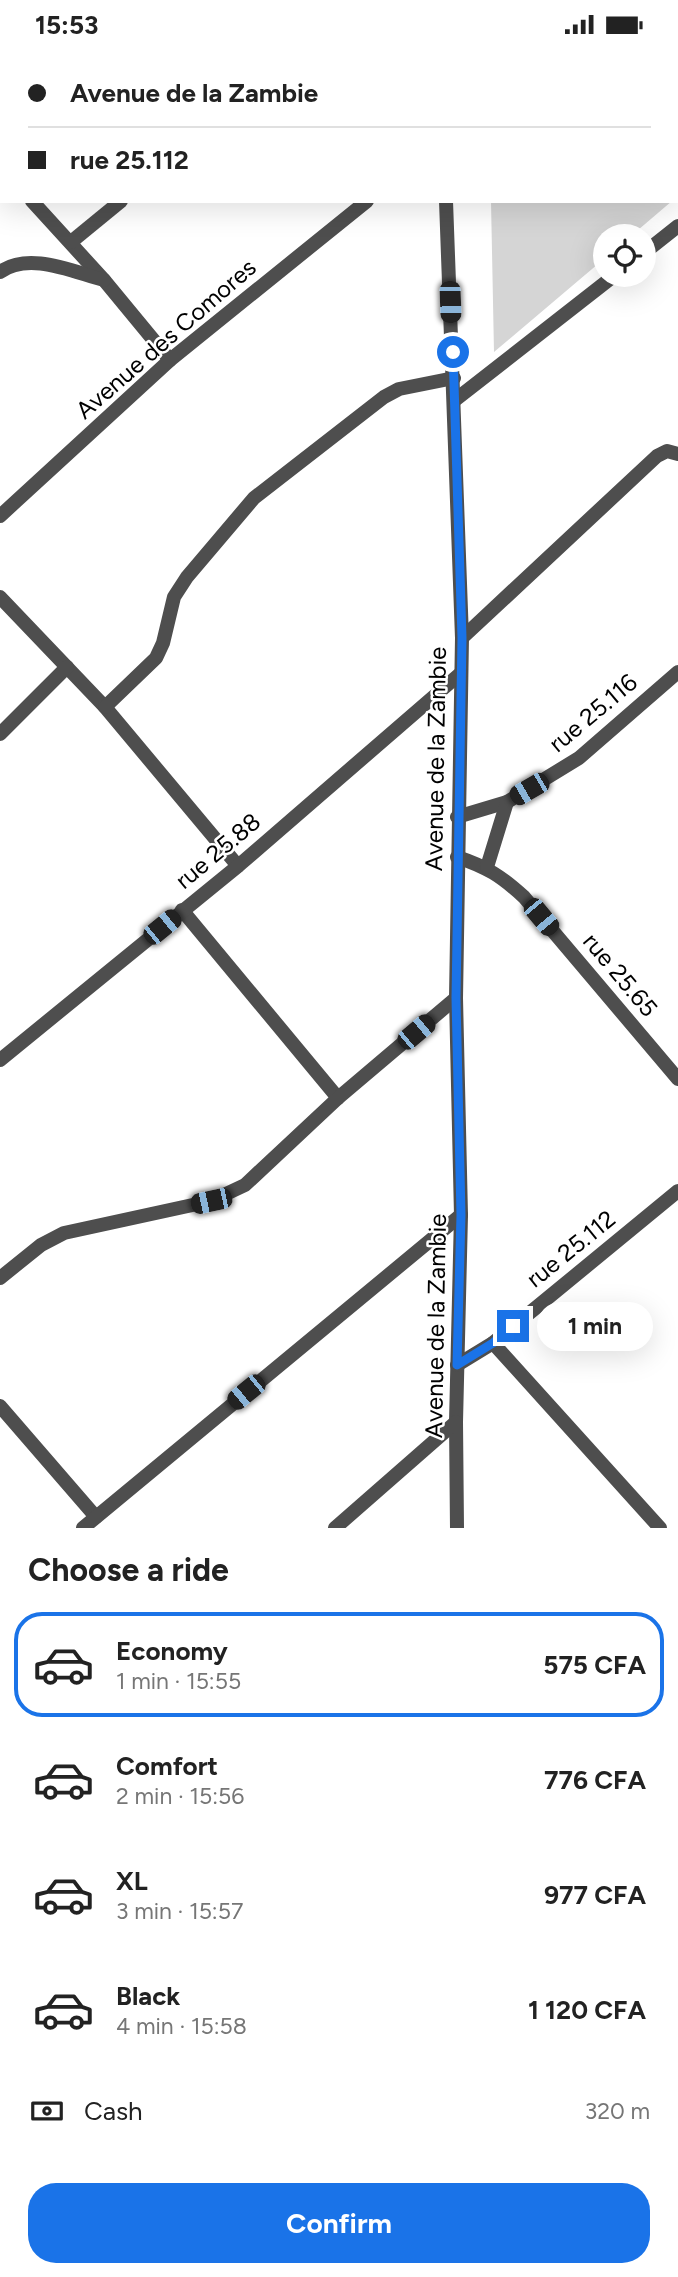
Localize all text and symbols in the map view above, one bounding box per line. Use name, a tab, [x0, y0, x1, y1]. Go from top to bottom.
text: 15:53	[35, 9, 98, 41]
text: Avenue de la Zambie	[70, 77, 318, 109]
text: rue 25.112	[70, 144, 189, 176]
map controls	[593, 224, 656, 287]
button: locate	[593, 224, 656, 287]
street label: Avenue des Comores	[70, 252, 262, 425]
car	[439, 281, 462, 323]
route start	[437, 336, 469, 368]
street label: Avenue de la Zambie	[419, 647, 452, 871]
street label: rue 25.116	[543, 667, 643, 758]
car	[506, 769, 553, 809]
street label: rue 25.88	[169, 807, 266, 895]
car	[520, 894, 563, 940]
car	[140, 906, 185, 948]
street label: rue 25.65	[577, 927, 664, 1022]
car	[394, 1010, 439, 1054]
car	[189, 1186, 234, 1216]
street label: rue 25.112	[520, 1204, 621, 1293]
street label: Avenue de la Zambie	[419, 1214, 452, 1438]
callout: 1 min	[538, 1301, 653, 1351]
route end	[497, 1310, 529, 1342]
text: 1 min	[568, 1312, 622, 1340]
car	[224, 1371, 269, 1413]
text: Choose a ride	[28, 1551, 229, 1589]
icon: car	[32, 1633, 95, 1696]
text: Economy	[116, 1635, 228, 1667]
text: 575 CFA	[543, 1649, 646, 1681]
text: 1 min · 15:55	[116, 1667, 241, 1695]
icon: car	[32, 1748, 95, 1811]
text: Comfort	[116, 1750, 218, 1782]
text: 776 CFA	[544, 1764, 646, 1796]
text: 2 min · 15:56	[116, 1782, 244, 1810]
icon: car	[32, 1863, 95, 1926]
text: XL	[116, 1865, 148, 1897]
text: 977 CFA	[544, 1879, 646, 1911]
text: 3 min · 15:57	[116, 1897, 243, 1925]
icon: car	[32, 1978, 95, 2041]
text: Black	[116, 1980, 180, 2012]
text: 1 120 CFA	[528, 1994, 646, 2026]
text: 4 min · 15:58	[116, 2012, 247, 2040]
icon: cash	[28, 2092, 66, 2130]
text: Cash	[84, 2095, 143, 2127]
text: 320 m	[585, 2097, 650, 2125]
button: Confirm	[28, 2183, 650, 2263]

